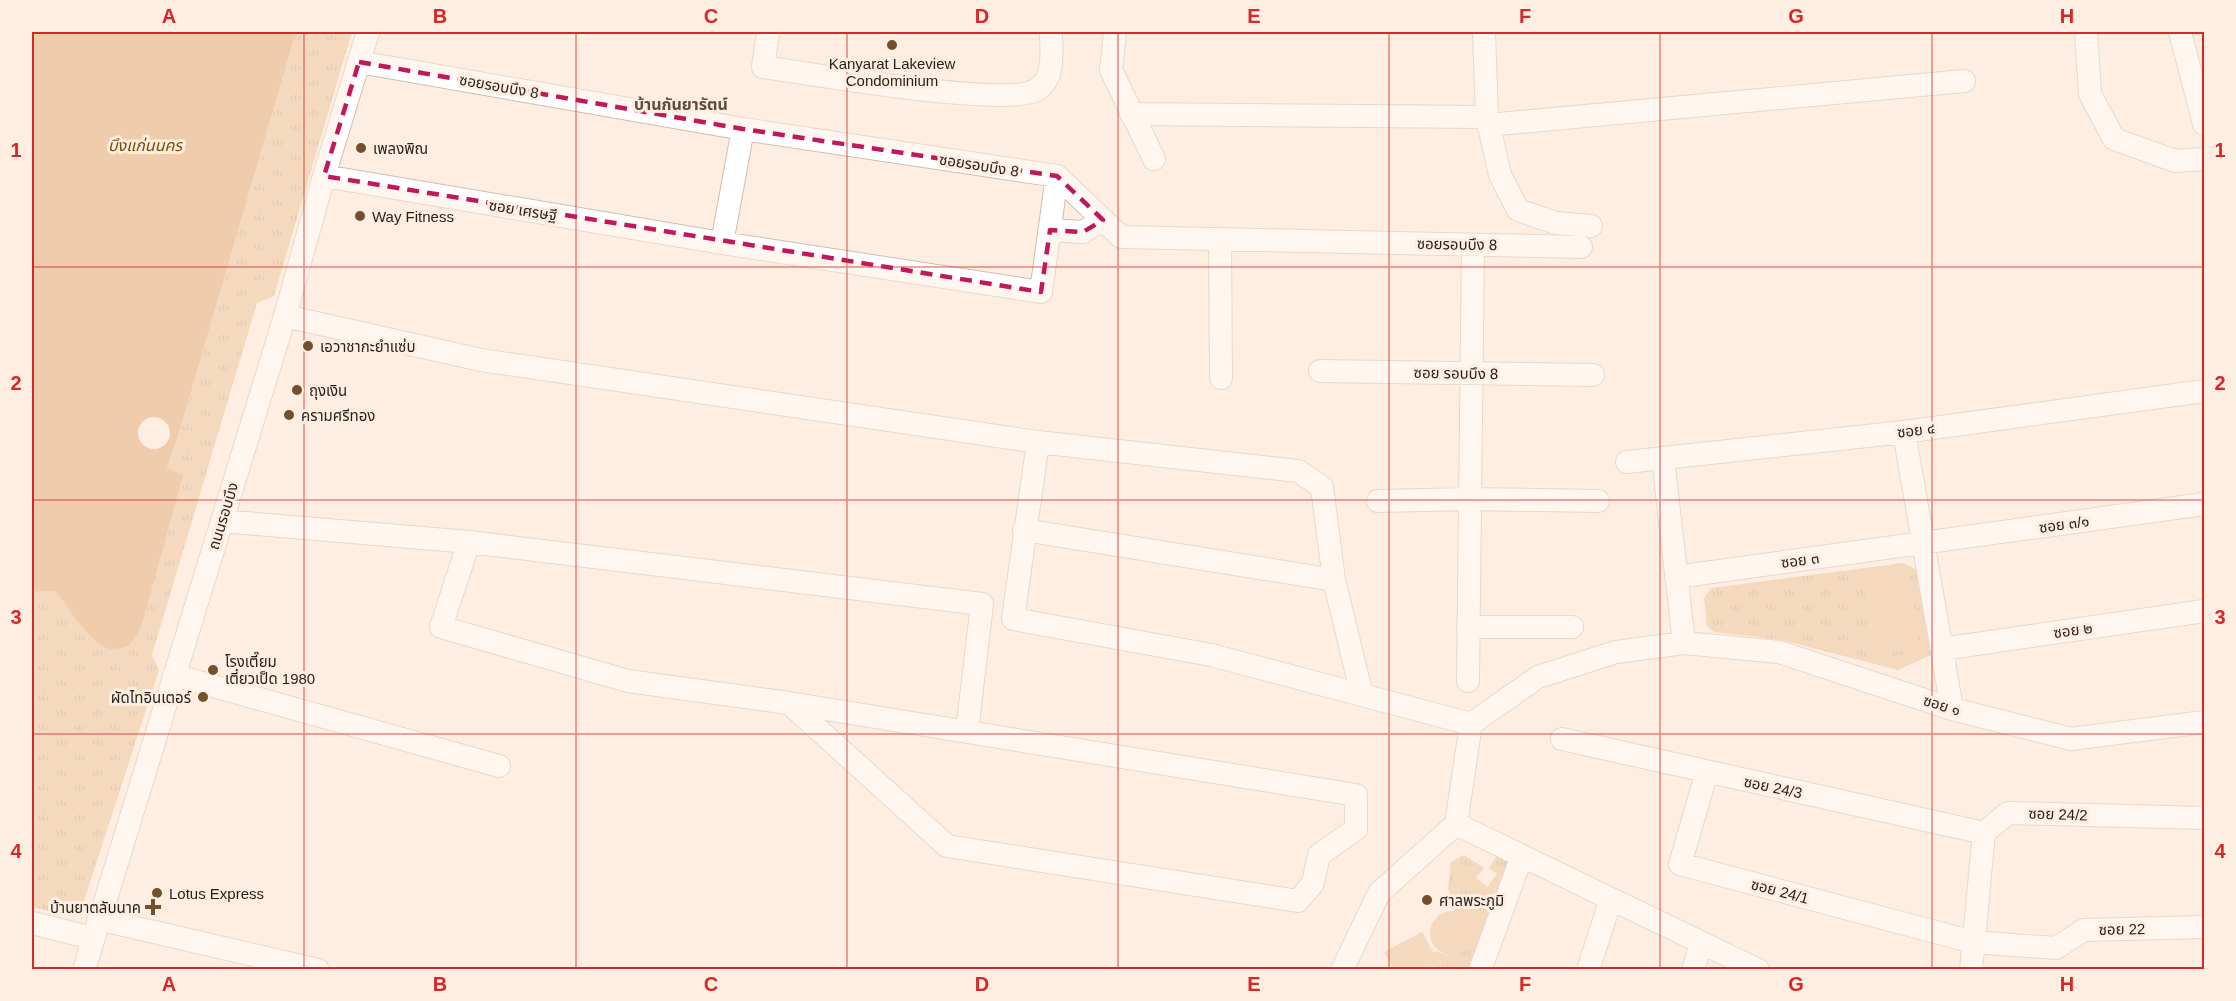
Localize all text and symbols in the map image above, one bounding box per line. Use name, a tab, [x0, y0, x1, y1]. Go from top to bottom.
text: A	[162, 5, 176, 27]
text: B	[433, 5, 447, 27]
text: C	[704, 5, 718, 27]
text: D	[975, 5, 989, 27]
text: E	[1247, 5, 1261, 27]
text: F	[1519, 5, 1531, 27]
text: G	[1788, 5, 1804, 27]
text: H	[2060, 5, 2074, 27]
marker: Kanyarat Lakeview Condominium	[885, 38, 899, 52]
place label: Kanyarat Lakeview Condominium	[829, 55, 956, 89]
street label: ซอยรอบบึง 8	[458, 71, 540, 101]
district label: บ้านกันยารัตน์	[634, 96, 728, 113]
water label: บึงแก่นนคร	[108, 137, 183, 154]
text: 1	[10, 139, 22, 161]
text: 1	[2214, 139, 2226, 161]
place label: เพลงพิณ	[373, 140, 428, 157]
marker: เพลงพิณ	[354, 141, 368, 155]
street label: ซอยรอบบึง 8	[938, 150, 1020, 180]
street label: ซอย เศรษฐี	[488, 196, 558, 224]
place label: Way Fitness	[372, 208, 454, 225]
marker: Way Fitness	[353, 209, 367, 223]
street label: ซอยรอบบึง 8	[1417, 235, 1497, 253]
place label: เอวาชากะยำแซ่บ	[320, 338, 416, 355]
marker: เอวาชากะยำแซ่บ	[301, 339, 315, 353]
street label: ซอย รอบบึง 8	[1414, 364, 1498, 382]
text: 2	[10, 372, 22, 394]
text: 2	[2214, 372, 2226, 394]
place label: ถุงเงิน	[309, 382, 347, 400]
marker: ถุงเงิน	[290, 383, 304, 397]
place label: ครามศรีทอง	[301, 407, 375, 424]
marker: ครามศรีทอง	[282, 408, 296, 422]
street label: ซอย ๔	[1896, 419, 1936, 441]
street label: ถนนรอบบึง	[205, 480, 241, 552]
street label: ซอย ๓/๑	[2038, 512, 2090, 536]
street label: ซอย ๓	[1780, 549, 1820, 571]
text: 3	[10, 606, 22, 628]
text: 3	[2214, 606, 2226, 628]
street label: ซอย ๒	[2052, 619, 2094, 641]
place label: โรงเตี๊ยม เตี๋ยวเป็ด 1980	[225, 651, 315, 687]
marker: โรงเตี๊ยม เตี๋ยวเป็ด 1980	[206, 663, 220, 677]
place label: ผัดไทอินเตอร์	[111, 689, 192, 706]
marker: ผัดไทอินเตอร์	[196, 690, 210, 704]
street label: ซอย ๑	[1921, 691, 1963, 719]
street label: ซอย 24/3	[1742, 773, 1804, 801]
street label: ซอย 24/2	[2028, 804, 2088, 824]
text: 4	[10, 840, 22, 862]
text: 4	[2214, 840, 2226, 862]
street label: ซอย 24/1	[1749, 875, 1811, 907]
place label: Lotus Express	[169, 885, 264, 902]
marker: Lotus Express	[150, 886, 164, 900]
place label: ศาลพระภูมิ	[1439, 892, 1504, 910]
marker: ศาลพระภูมิ	[1420, 893, 1434, 907]
place label: บ้านยาตลับนาค	[50, 899, 141, 916]
marker: บ้านยาตลับนาค	[146, 900, 160, 914]
street label: ซอย 22	[2098, 920, 2146, 938]
text: A	[162, 973, 176, 995]
text: B	[433, 973, 447, 995]
text: C	[704, 973, 718, 995]
text: D	[975, 973, 989, 995]
text: E	[1247, 973, 1261, 995]
text: F	[1519, 973, 1531, 995]
text: G	[1788, 973, 1804, 995]
text: H	[2060, 973, 2074, 995]

